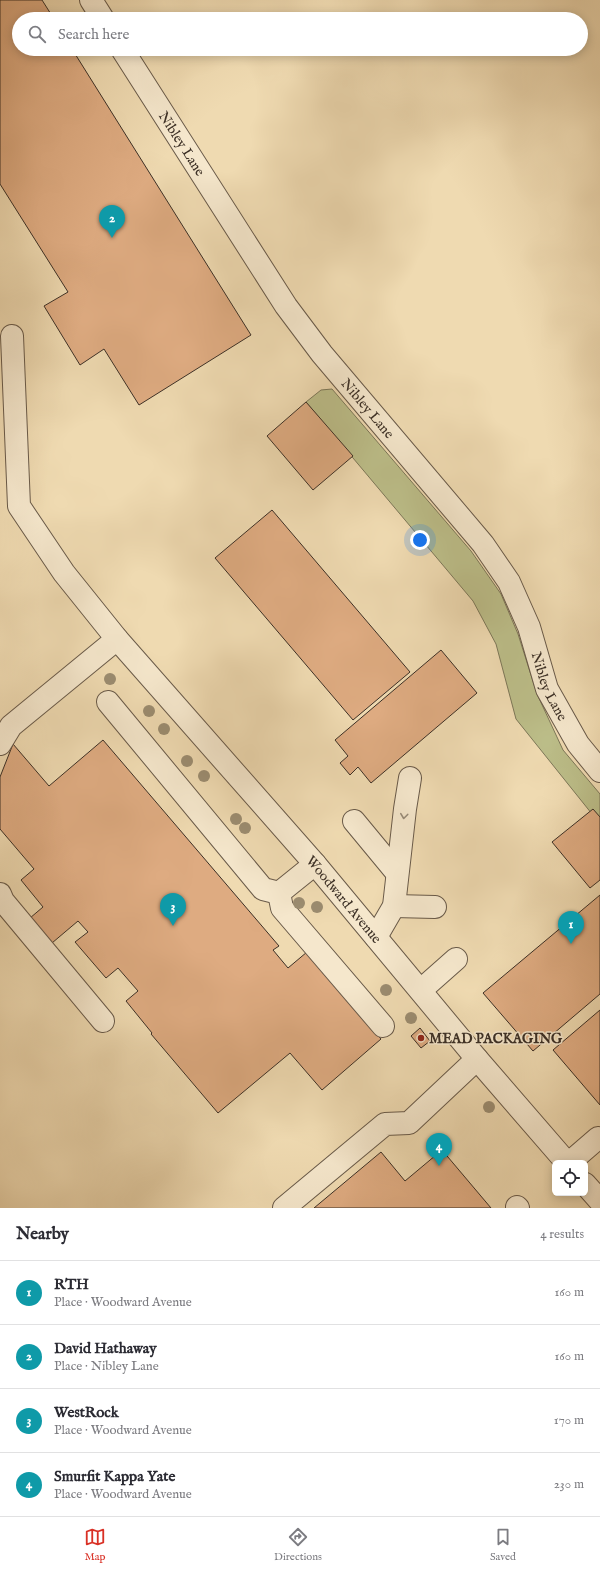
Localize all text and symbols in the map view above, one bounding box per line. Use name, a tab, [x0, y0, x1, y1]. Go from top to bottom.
search box	[12, 12, 588, 56]
icon: search	[26, 23, 48, 45]
text: Search here	[58, 25, 129, 44]
street label: Nibley Lane	[154, 108, 209, 180]
pin: 2	[99, 205, 125, 238]
street label: Nibley Lane	[337, 375, 398, 443]
your location	[410, 530, 430, 550]
street label: Nibley Lane	[527, 650, 571, 725]
one-way arrow	[400, 813, 409, 819]
street label: Woodward Avenue	[302, 852, 386, 948]
pin: 3	[160, 893, 186, 926]
pin: 1	[558, 911, 584, 944]
place label: MEAD PACKAGING	[429, 1030, 563, 1048]
marker: MEAD PACKAGING	[416, 1033, 426, 1043]
pin: 4	[426, 1133, 452, 1166]
map controls	[552, 1160, 588, 1196]
button: locate	[552, 1160, 588, 1196]
text: Nearby	[16, 1224, 69, 1245]
text: 4 results	[540, 1226, 584, 1243]
text: RTH	[54, 1275, 89, 1294]
text: 1	[27, 1284, 31, 1301]
text: 160 m	[554, 1284, 584, 1301]
text: Place · Woodward Avenue	[54, 1294, 192, 1311]
text: David Hathaway	[54, 1339, 157, 1358]
text: 2	[26, 1348, 32, 1365]
text: 160 m	[554, 1348, 584, 1365]
text: Place · Nibley Lane	[54, 1358, 159, 1375]
text: WestRock	[54, 1403, 119, 1422]
text: 3	[27, 1412, 31, 1429]
text: 170 m	[554, 1412, 584, 1429]
text: Place · Woodward Avenue	[54, 1422, 192, 1439]
text: Smurfit Kappa Yate	[54, 1467, 175, 1486]
text: 4	[26, 1476, 32, 1493]
text: 230 m	[554, 1476, 584, 1493]
text: Place · Woodward Avenue	[54, 1486, 192, 1503]
tab: Map	[84, 1526, 106, 1564]
tab: Directions	[274, 1526, 322, 1564]
tab: Saved	[490, 1526, 516, 1564]

